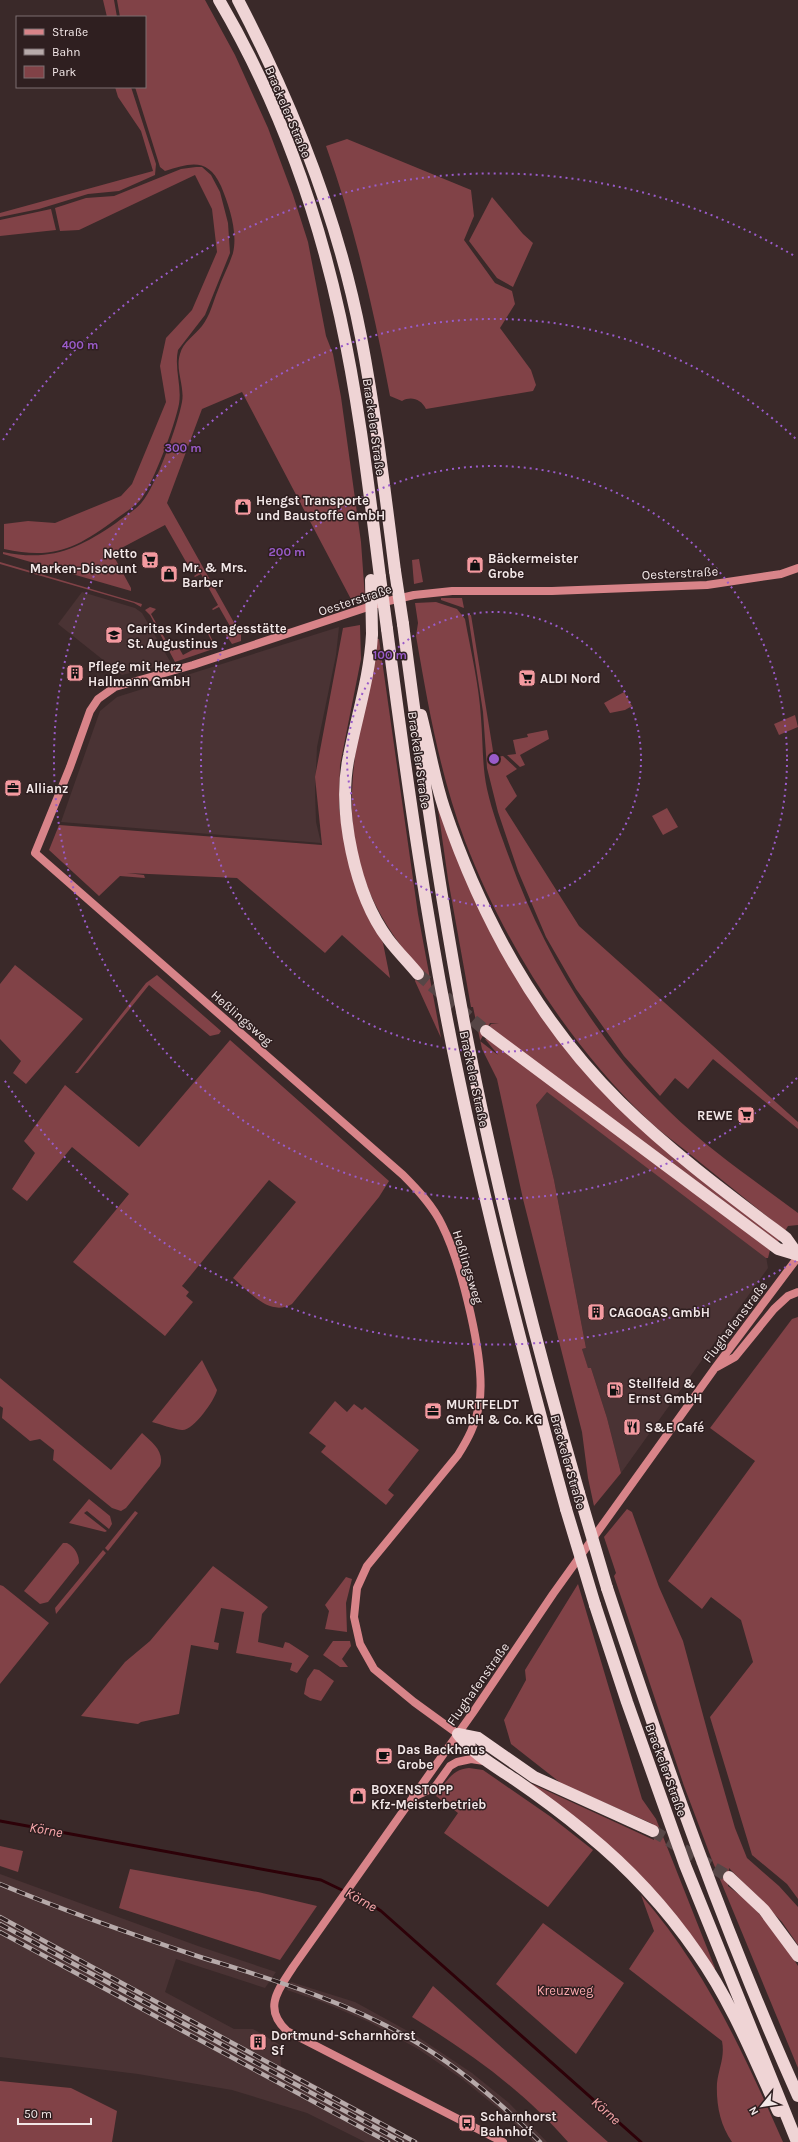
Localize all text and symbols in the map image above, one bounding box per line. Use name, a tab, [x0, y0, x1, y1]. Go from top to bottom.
legend	[16, 16, 146, 88]
text: Straße	[52, 25, 88, 39]
text: Bahn	[52, 45, 81, 59]
street label: Brackeler Straße	[262, 64, 314, 160]
text: Park	[52, 65, 77, 79]
text: 400 m	[62, 338, 98, 352]
street label: Brackeler Straße	[360, 377, 388, 477]
text: 300 m	[164, 441, 202, 455]
place label: Hengst Transporte und Baustoffe GmbH	[256, 493, 385, 523]
shop icon: Hengst Transporte und Baustoffe GmbH	[233, 497, 253, 517]
text: 200 m	[269, 545, 305, 559]
place label: Netto Marken-Discount	[30, 546, 137, 576]
supermarket icon: Netto Marken-Discount	[140, 550, 160, 570]
place label: Bäckermeister Grobe	[488, 551, 579, 581]
shop icon: Bäckermeister Grobe	[465, 555, 485, 575]
place label: Mr. & Mrs. Barber	[182, 560, 247, 590]
street label: Oesterstraße	[641, 563, 719, 582]
shop icon: Mr. & Mrs. Barber	[159, 564, 179, 584]
street label: Oesterstraße	[316, 581, 394, 619]
place label: Caritas Kindertagesstätte St. Augustinus	[127, 621, 287, 651]
school or university icon: Caritas Kindertagesstätte St. Augustinus	[104, 625, 124, 645]
text: 100 m	[373, 648, 407, 662]
place label: Pflege mit Herz Hallmann GmbH	[88, 659, 190, 689]
building icon: Pflege mit Herz Hallmann GmbH	[65, 663, 85, 683]
supermarket icon: ALDI Nord	[517, 668, 537, 688]
place label: ALDI Nord	[540, 671, 601, 686]
street label: Brackeler Straße	[405, 710, 433, 810]
centre of rings	[487, 752, 501, 766]
office icon: Allianz	[3, 778, 23, 798]
place label: Allianz	[26, 781, 68, 796]
street label: Heßlingsweg	[208, 987, 276, 1049]
street label: Brackeler Straße	[456, 1030, 492, 1129]
supermarket icon: REWE	[736, 1105, 756, 1125]
place label: REWE	[697, 1108, 733, 1123]
street label: Heßlingsweg	[450, 1228, 487, 1306]
street label: Flughafenstraße	[700, 1278, 771, 1366]
building icon: CAGOGAS GmbH	[586, 1302, 606, 1322]
place label: CAGOGAS GmbH	[609, 1305, 710, 1320]
place label: Stellfeld & Ernst GmbH	[628, 1376, 702, 1406]
fuel station icon: Stellfeld & Ernst GmbH	[605, 1380, 625, 1400]
place label: MURTFELDT GmbH & Co. KG	[446, 1397, 542, 1427]
office icon: MURTFELDT GmbH & Co. KG	[423, 1401, 443, 1421]
street label: Brackeler Straße	[547, 1413, 589, 1511]
restaurant icon: S&E Café	[622, 1417, 642, 1437]
place label: S&E Café	[645, 1420, 704, 1435]
street label: Flughafenstraße	[444, 1639, 512, 1728]
street label: Brackeler Straße	[642, 1721, 690, 1819]
place label: Das Backhaus Grobe	[397, 1742, 485, 1772]
cafe icon: Das Backhaus Grobe	[374, 1746, 394, 1766]
place label: BOXENSTOPP Kfz-Meisterbetrieb	[371, 1782, 486, 1812]
shop icon: BOXENSTOPP Kfz-Meisterbetrieb	[348, 1786, 368, 1806]
water label: Körne	[28, 1819, 64, 1841]
water label: Körne	[342, 1884, 380, 1916]
park label: Kreuzweg	[537, 1983, 594, 1998]
place label: Dortmund-Scharnhorst Sf	[271, 2028, 416, 2058]
building icon: Dortmund-Scharnhorst Sf	[248, 2032, 268, 2052]
north arrow	[742, 2086, 782, 2126]
water label: Körne	[588, 2093, 624, 2129]
scale bar	[18, 2100, 91, 2126]
text: N	[746, 2104, 761, 2117]
text: 50 m	[24, 2107, 52, 2121]
place label: Scharnhorst Bahnhof	[480, 2109, 557, 2139]
bus stop icon: Scharnhorst Bahnhof	[457, 2113, 477, 2133]

